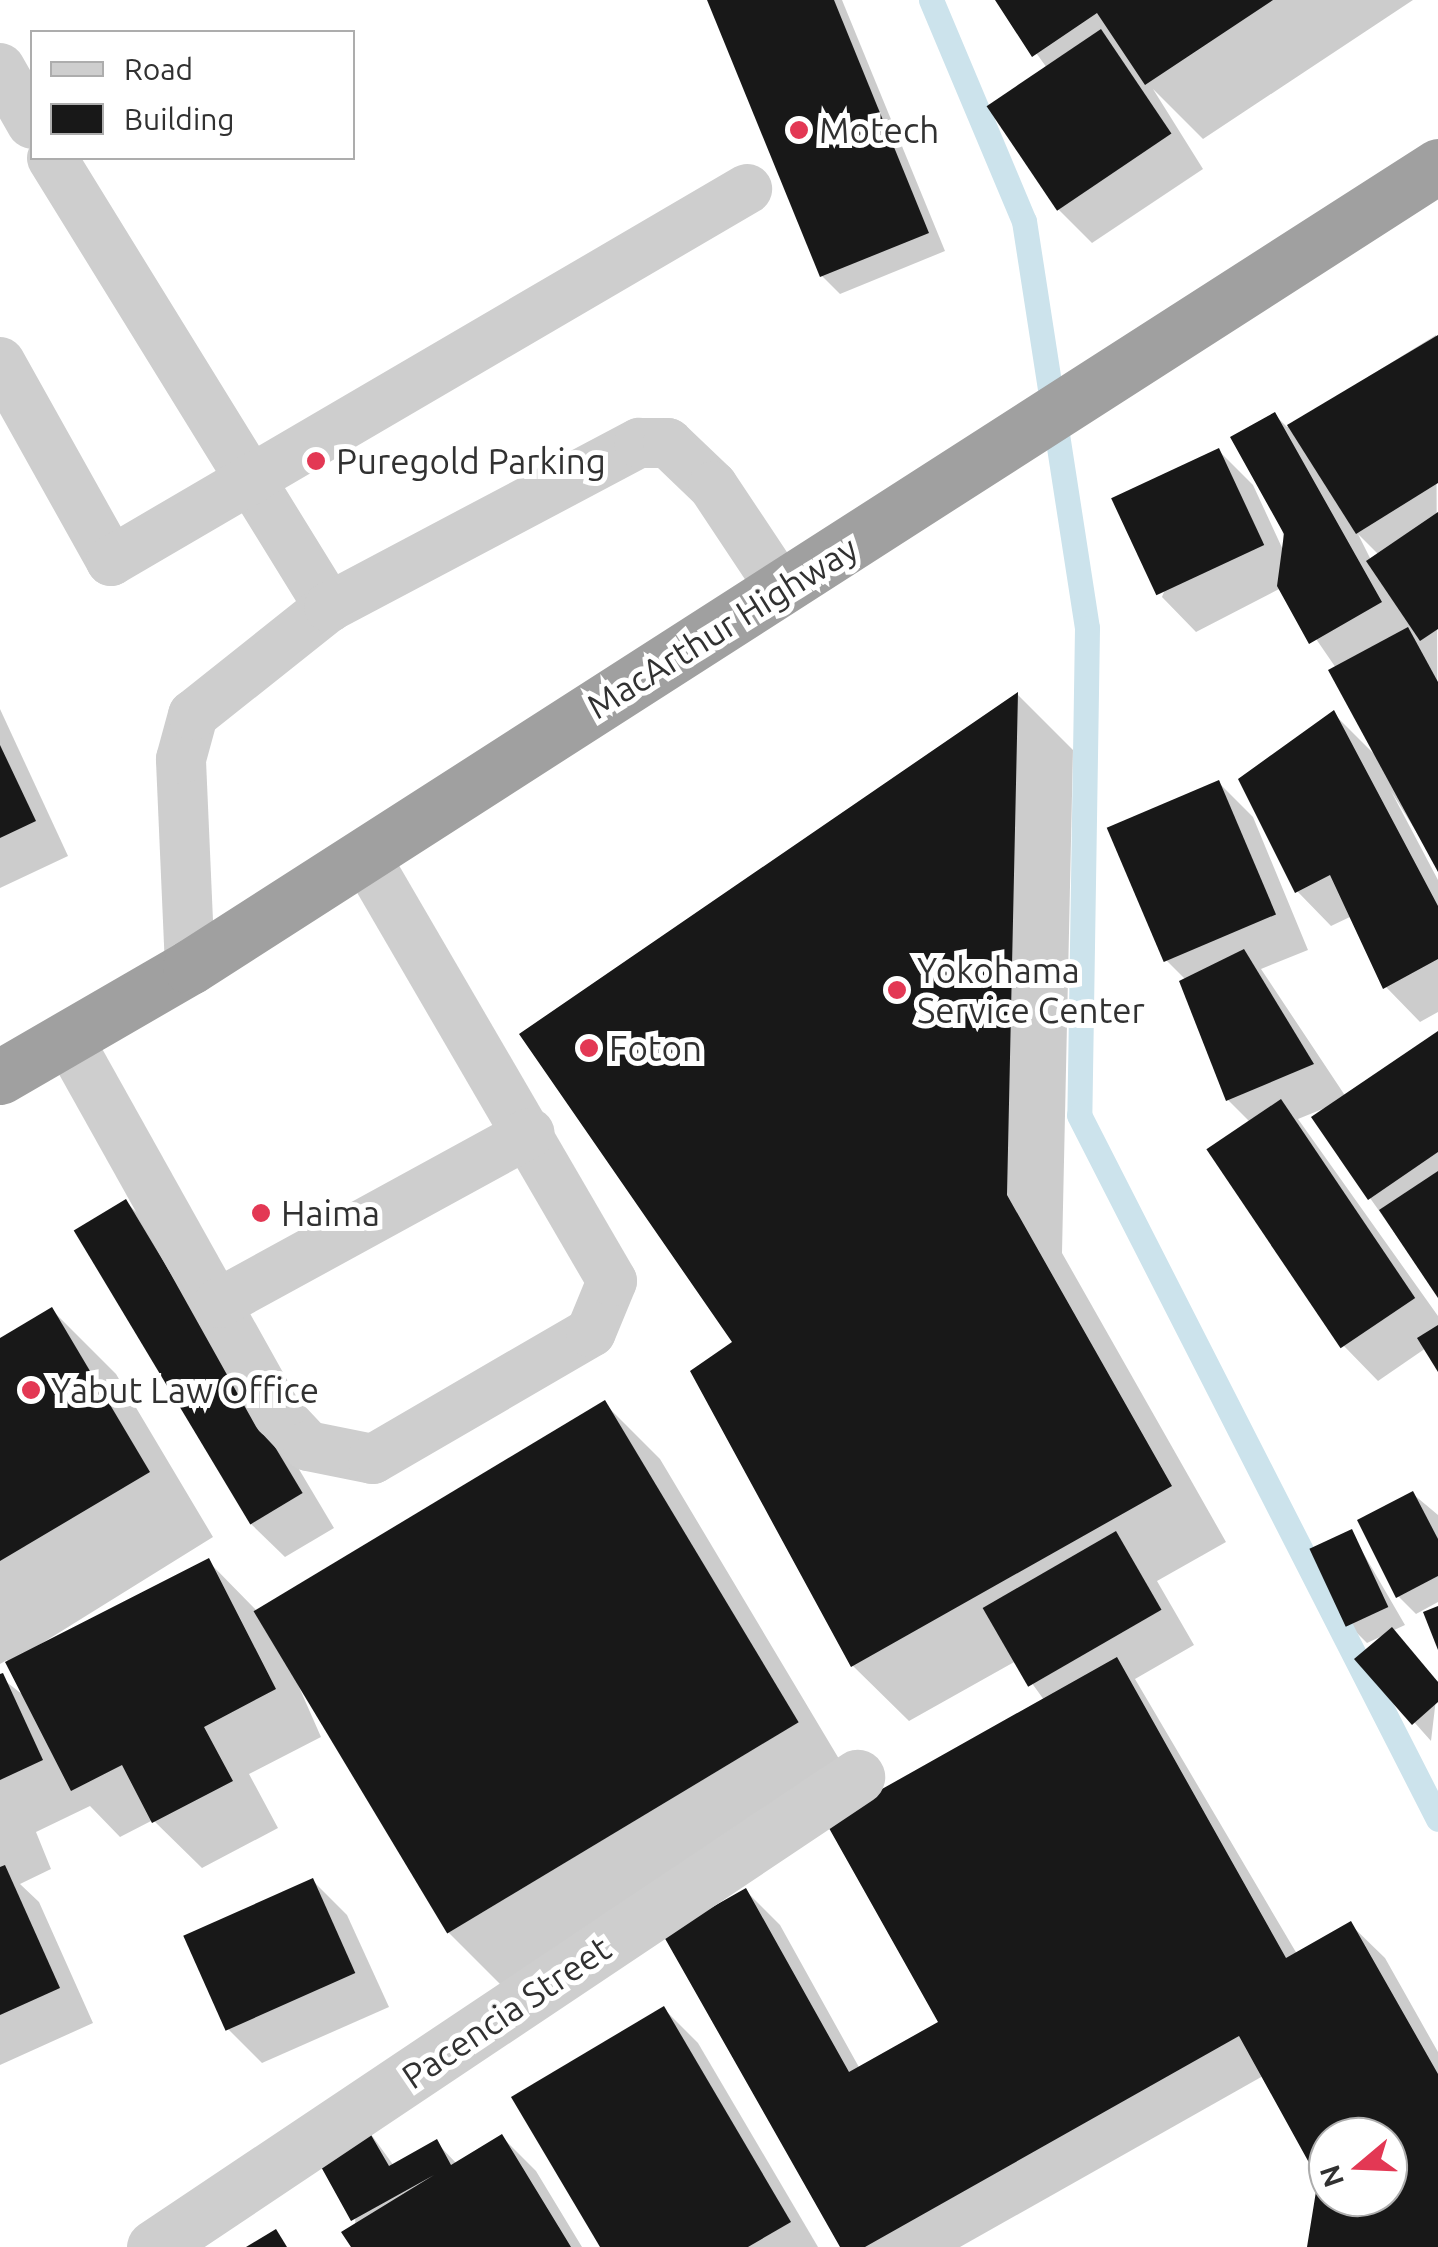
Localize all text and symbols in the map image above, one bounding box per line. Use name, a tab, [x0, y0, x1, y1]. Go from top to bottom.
legend	[30, 30, 355, 160]
text: Road	[124, 52, 193, 86]
text: Building	[124, 102, 235, 136]
place label: Motech	[819, 109, 939, 151]
marker: Motech	[788, 119, 810, 141]
place label: Puregold Parking	[336, 440, 606, 482]
marker: Puregold Parking	[305, 450, 327, 472]
street label: MacArthur Highway	[579, 527, 865, 727]
place label: Yokohama Service Center	[917, 949, 1145, 1031]
marker: Yokohama Service Center	[886, 979, 908, 1001]
place label: Foton	[609, 1027, 702, 1069]
marker: Foton	[578, 1037, 600, 1059]
place label: Haima	[281, 1192, 380, 1234]
marker: Haima	[250, 1202, 272, 1224]
place label: Yabut Law Office	[51, 1369, 319, 1411]
marker: Yabut Law Office	[20, 1379, 42, 1401]
street label: Pacencia Street	[394, 1927, 618, 2097]
north arrow	[1308, 2117, 1408, 2217]
text: N	[1313, 2161, 1349, 2191]

